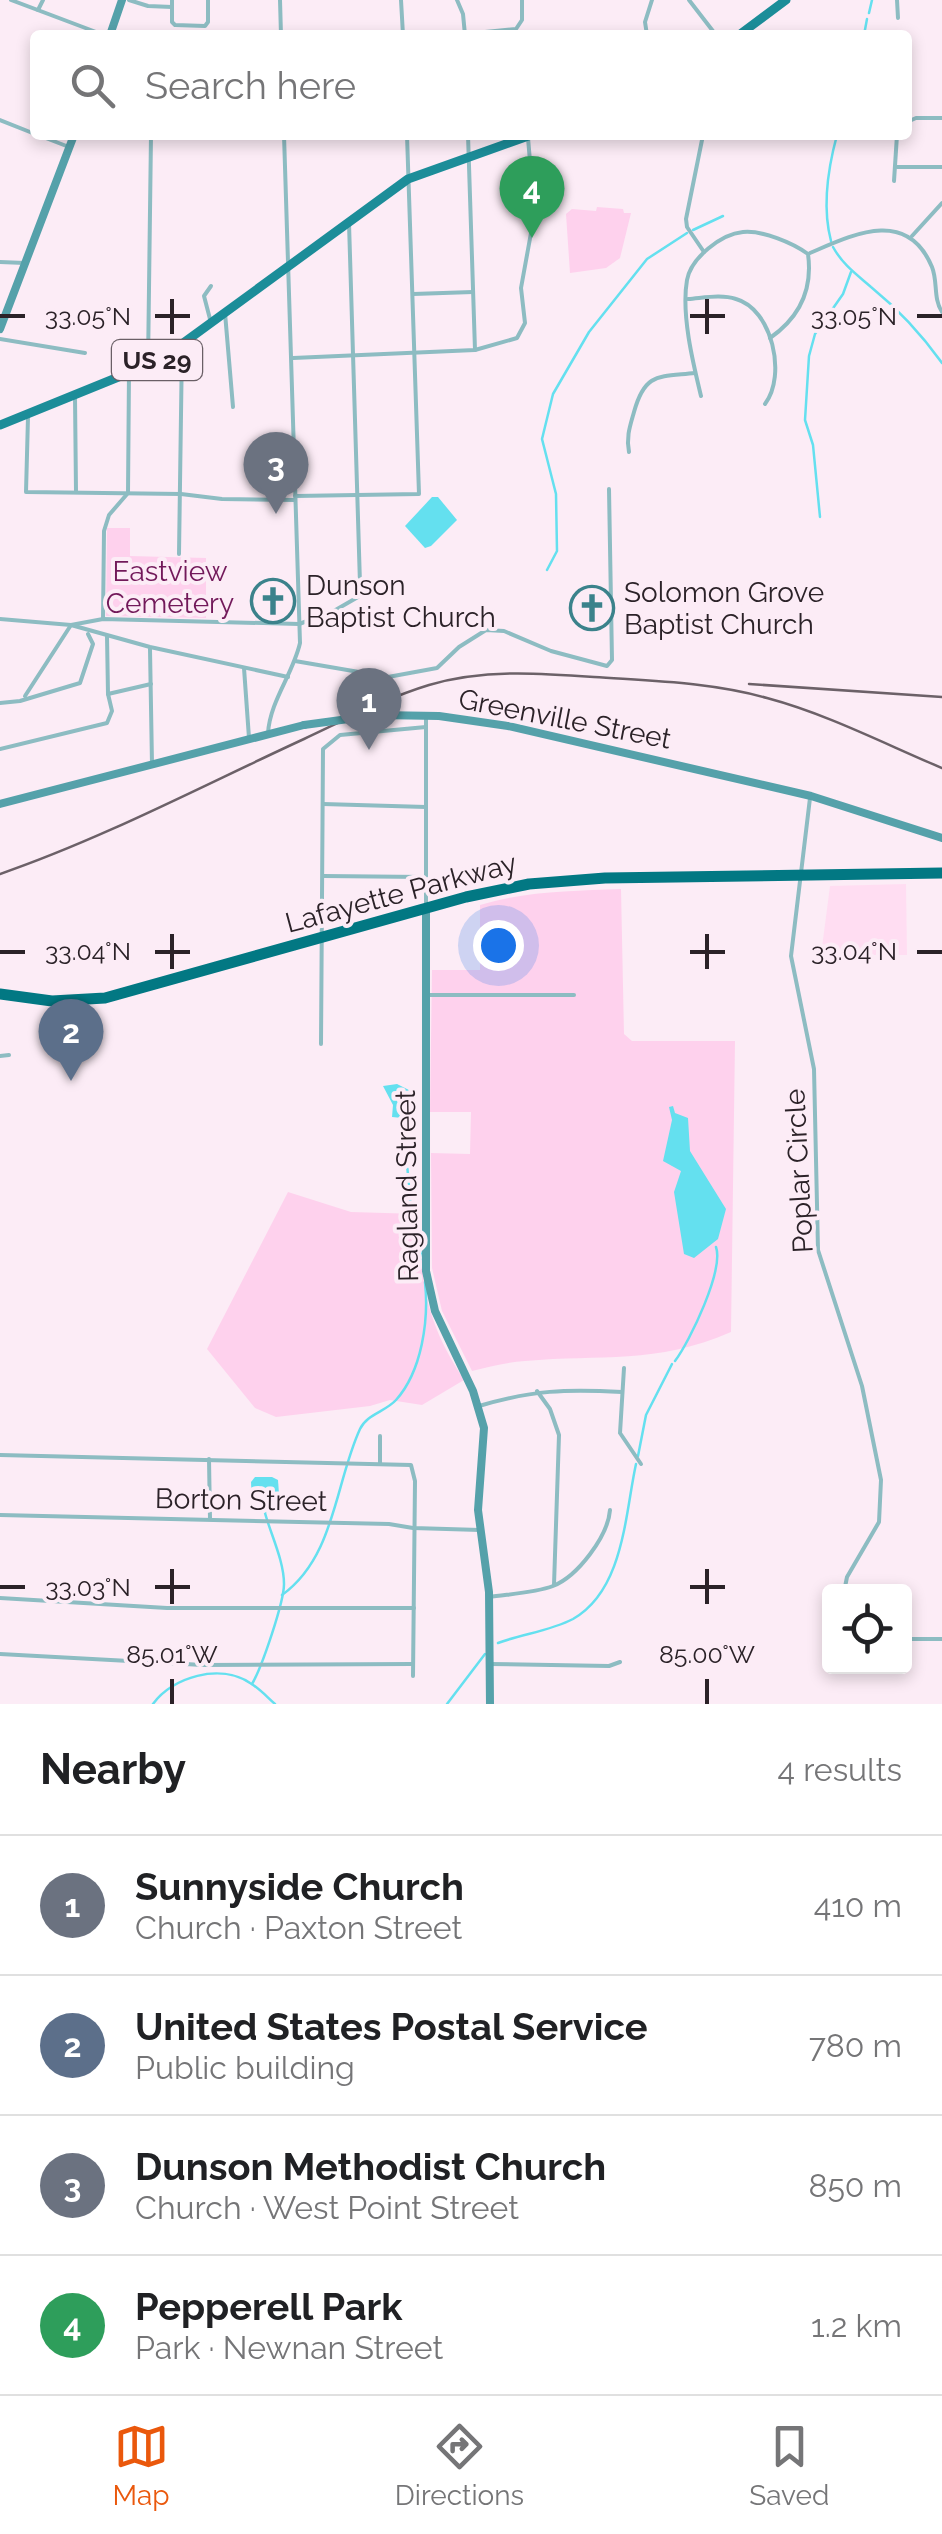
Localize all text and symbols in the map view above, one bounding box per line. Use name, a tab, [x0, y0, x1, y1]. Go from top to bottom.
search box	[30, 30, 912, 140]
icon: search	[65, 58, 120, 113]
text: Search here	[145, 63, 356, 108]
pin: 4	[500, 156, 564, 238]
text: 33.05°N	[45, 301, 131, 331]
text: 33.05°N	[811, 301, 897, 331]
road number: US 29	[112, 340, 202, 380]
pin: 3	[244, 432, 308, 514]
park label: Eastview Cemetery	[106, 555, 234, 620]
place label: Dunson Baptist Church	[306, 569, 496, 634]
place label: Solomon Grove Baptist Church	[624, 576, 824, 641]
church icon: Dunson Baptist Church	[250, 578, 296, 624]
church icon: Solomon Grove Baptist Church	[569, 585, 615, 631]
pin: 1	[336, 668, 402, 750]
street label: Greenville Street	[456, 682, 675, 756]
street label: Lafayette Parkway	[282, 846, 520, 940]
your location	[473, 920, 524, 971]
text: 33.04°N	[45, 936, 131, 966]
text: 33.04°N	[811, 936, 897, 966]
pin: 2	[38, 998, 104, 1081]
street label: Poplar Circle	[778, 1088, 820, 1254]
street label: Ragland Street	[389, 1089, 425, 1282]
street label: Borton Street	[155, 1482, 328, 1518]
text: 33.03°N	[45, 1572, 131, 1602]
map controls	[822, 1584, 912, 1674]
button: locate	[822, 1584, 912, 1674]
text: 85.01°W	[126, 1639, 218, 1669]
text: 85.00°W	[659, 1639, 755, 1669]
text: Nearby	[40, 1745, 186, 1794]
text: 4 results	[778, 1751, 902, 1788]
text: Sunnyside Church	[135, 1864, 464, 1909]
text: 1	[65, 1887, 80, 1924]
text: 410 m	[814, 1887, 902, 1924]
text: Church · Paxton Street	[135, 1909, 462, 1946]
text: United States Postal Service	[135, 2004, 647, 2049]
text: 2	[63, 2027, 82, 2064]
text: 780 m	[809, 2027, 902, 2064]
text: Public building	[135, 2049, 355, 2086]
text: Dunson Methodist Church	[135, 2144, 606, 2189]
text: 3	[64, 2167, 81, 2204]
text: 850 m	[808, 2167, 902, 2204]
text: Church · West Point Street	[135, 2189, 519, 2226]
text: Pepperell Park	[135, 2284, 403, 2329]
text: 4	[63, 2307, 82, 2344]
text: 1.2 km	[811, 2307, 902, 2344]
text: Park · Newnan Street	[135, 2329, 443, 2366]
tab: Map	[113, 2419, 170, 2512]
tab: Directions	[395, 2419, 524, 2512]
tab: Saved	[749, 2419, 829, 2512]

